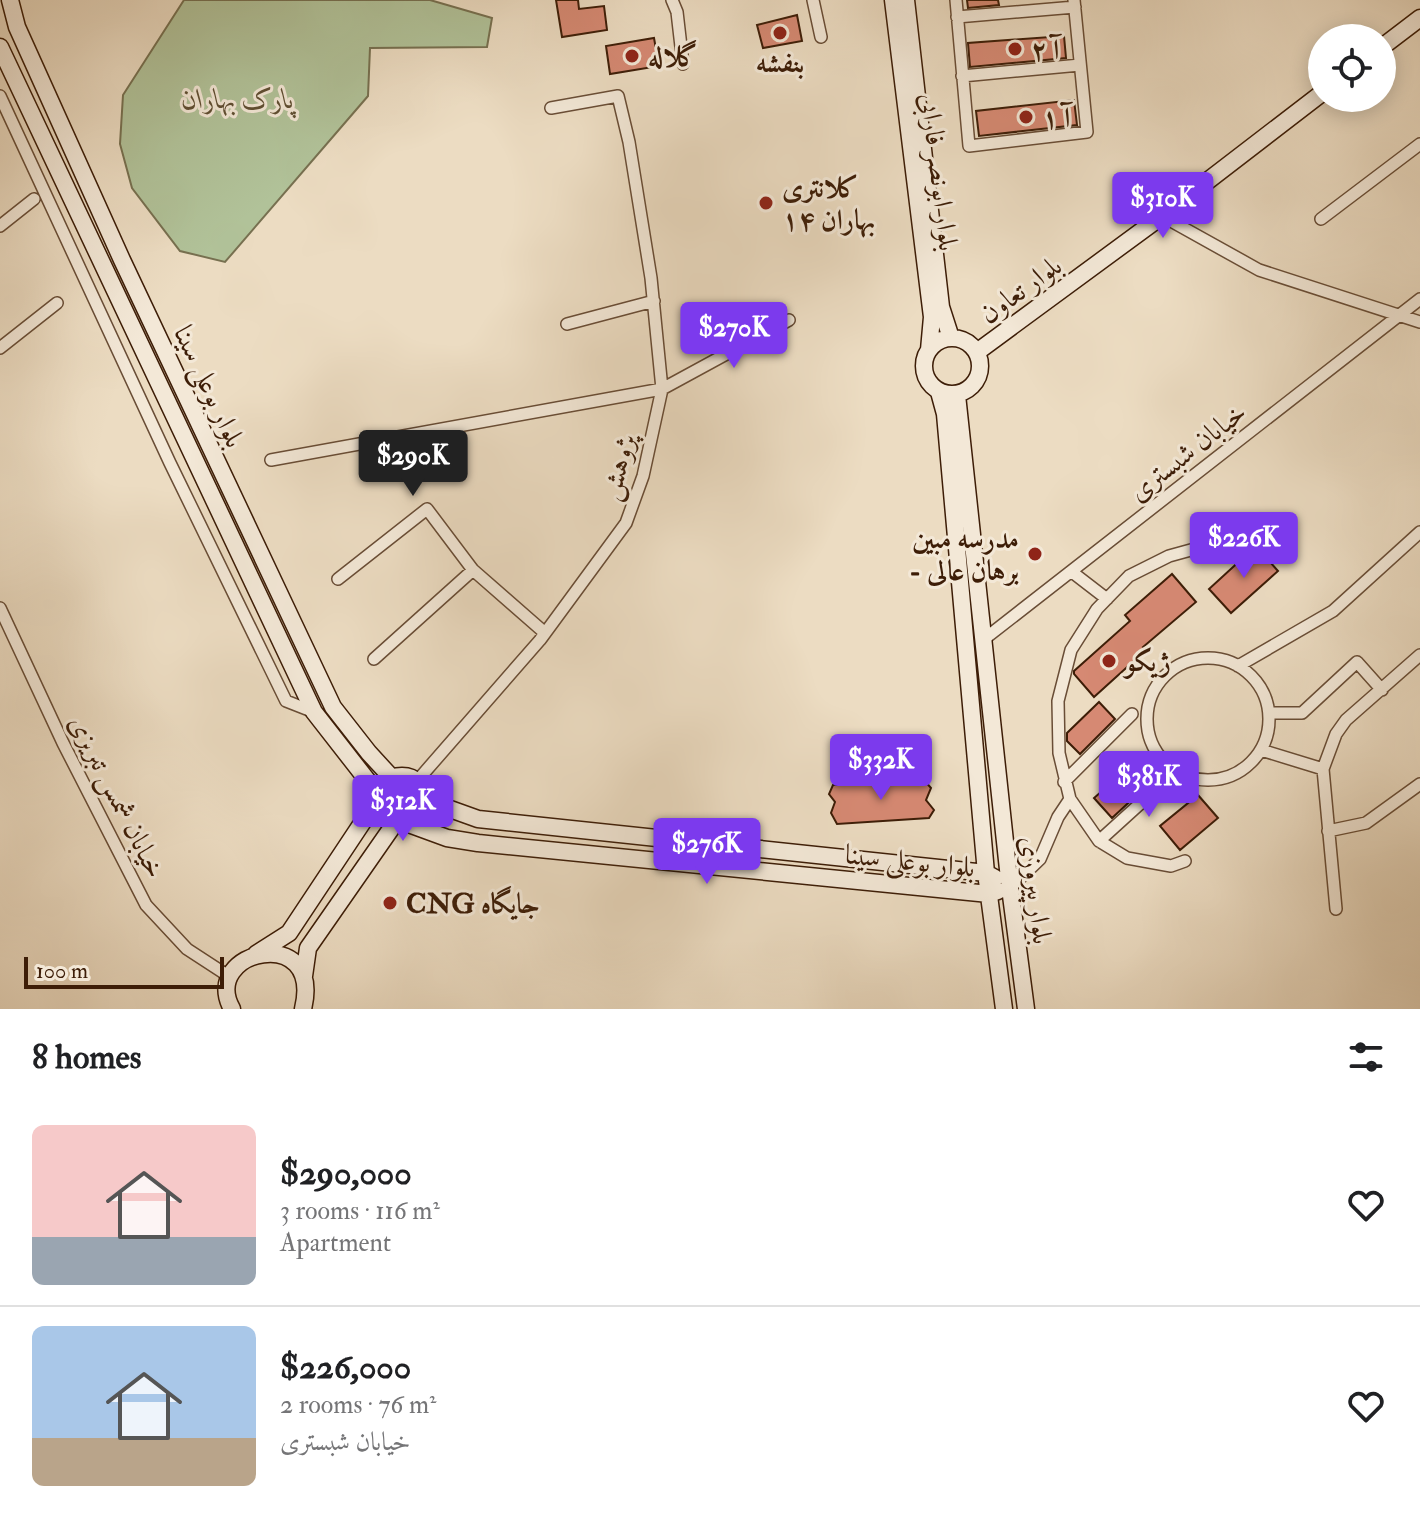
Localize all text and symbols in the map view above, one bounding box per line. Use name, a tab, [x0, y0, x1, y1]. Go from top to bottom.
marker: بنفشه	[771, 24, 789, 42]
map controls	[1308, 24, 1396, 112]
button: locate	[1308, 24, 1396, 112]
place label: آ ۲	[1031, 33, 1062, 68]
place label: گلاله	[648, 39, 698, 75]
marker: آ ۲	[1006, 40, 1024, 58]
place label: بنفشه	[756, 46, 804, 81]
marker: گلاله	[623, 47, 641, 65]
park label: پارک بهاران	[182, 82, 297, 119]
street label: بلوار ابونصر فارابی	[910, 91, 966, 253]
place label: آ ۱	[1042, 101, 1073, 136]
marker: آ ۱	[1017, 108, 1035, 126]
place label: کلانتری ۱۴ بهاران	[782, 171, 875, 238]
pin: $310K	[1107, 172, 1219, 240]
text: $310K	[1130, 182, 1196, 214]
marker: کلانتری ۱۴ بهاران	[757, 194, 775, 212]
street label: بلوار تعاون	[973, 249, 1069, 332]
pin: $270K	[678, 302, 790, 370]
text: $270K	[698, 312, 770, 344]
street label: بلوار بوعلی سینا	[163, 320, 252, 454]
street label: خیابان شبستری	[1122, 395, 1254, 509]
street label: پژوهش	[592, 427, 645, 505]
pin: $290K	[357, 430, 469, 498]
text: $290K	[377, 440, 449, 472]
pin: $226K	[1188, 512, 1300, 580]
place label: مدرسه مبین - برهان عالی	[909, 522, 1019, 589]
text: $226K	[1208, 522, 1280, 554]
marker: مدرسه مبین - برهان عالی	[1026, 545, 1044, 563]
place label: ژیکو	[1122, 645, 1171, 680]
marker: ژیکو	[1100, 652, 1118, 670]
street label: خیابان شمس تبریزی	[61, 709, 173, 884]
pin: $332K	[825, 734, 937, 802]
text: $332K	[848, 744, 914, 776]
pin: $381K	[1093, 751, 1205, 819]
text: $381K	[1117, 761, 1181, 793]
pin: $312K	[347, 775, 459, 843]
text: $312K	[370, 785, 436, 817]
pin: $276K	[651, 818, 763, 886]
text: $276K	[671, 828, 743, 860]
street label: بلوار پیروزی	[1010, 834, 1060, 947]
street label: بلوار بوعلی سینا	[843, 837, 977, 888]
place label: CNG جایگاه	[406, 885, 540, 922]
marker: CNG جایگاه	[381, 894, 399, 912]
scale bar	[24, 953, 224, 989]
text: 100 m	[36, 957, 88, 985]
icon: filters	[1344, 1035, 1388, 1079]
text: 8 homes	[32, 1036, 141, 1079]
text: $290,000	[280, 1152, 412, 1195]
icon: home	[96, 1157, 192, 1253]
icon: heart	[1344, 1183, 1388, 1227]
text: 3 rooms · 116 m²	[280, 1195, 440, 1227]
text: Apartment	[280, 1227, 391, 1259]
text: $226,000	[280, 1346, 411, 1389]
icon: home	[96, 1358, 192, 1454]
icon: heart	[1344, 1384, 1388, 1428]
text: 2 rooms · 76 m²	[280, 1389, 436, 1421]
text: خیابان شبستری	[280, 1426, 411, 1458]

